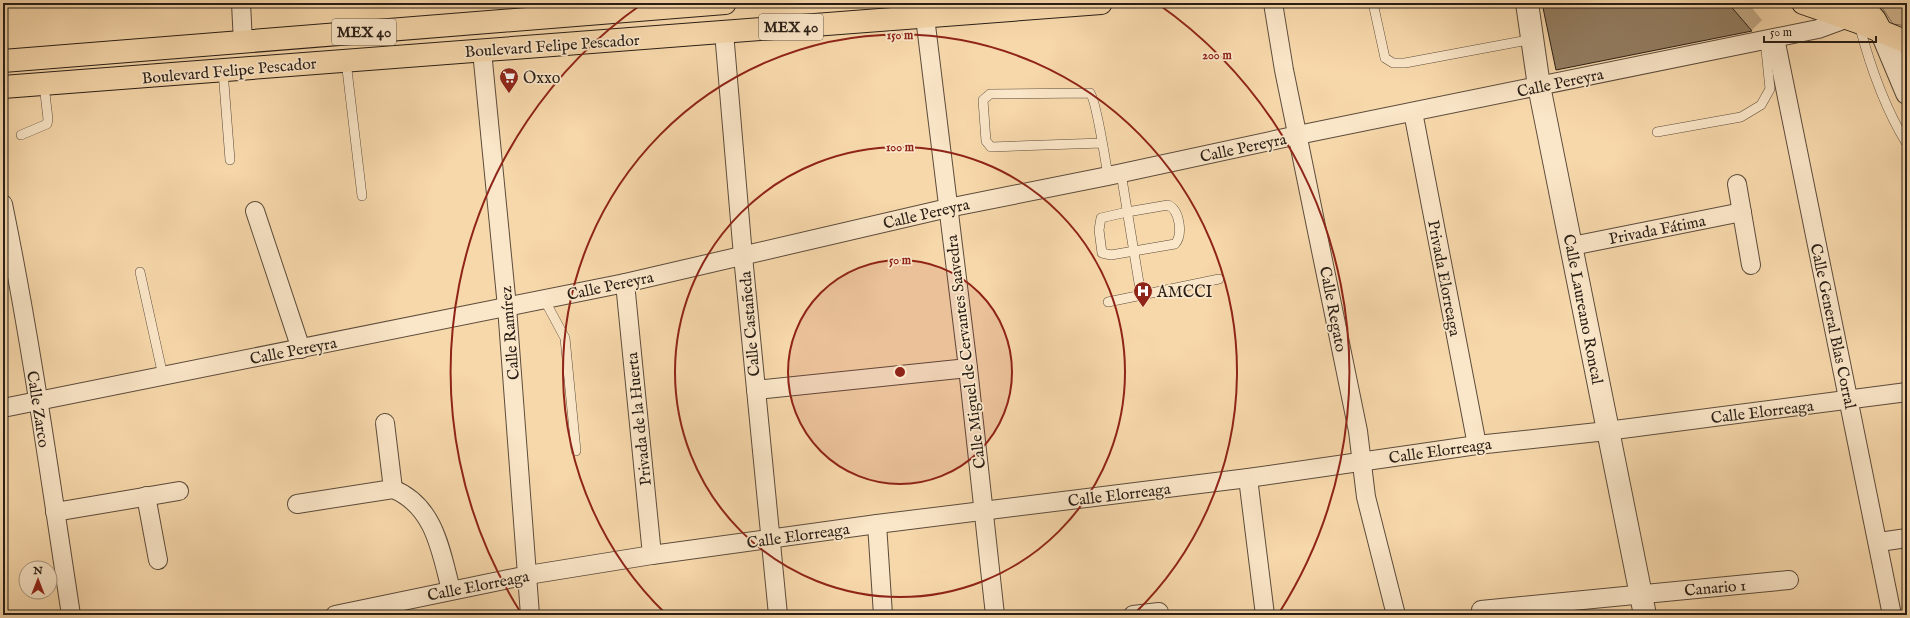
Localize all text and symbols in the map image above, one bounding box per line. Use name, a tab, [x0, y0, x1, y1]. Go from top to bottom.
road number: MEX 40	[759, 14, 823, 40]
scale bar	[1764, 18, 1876, 44]
road number: MEX 40	[332, 19, 396, 45]
text: 50 m	[1770, 25, 1792, 40]
text: 150 m	[887, 28, 914, 43]
street label: Boulevard Felipe Pescador	[464, 31, 640, 63]
text: 200 m	[1202, 48, 1232, 63]
street label: Boulevard Felipe Pescador	[141, 54, 317, 90]
street label: Calle Pereyra	[1515, 65, 1606, 103]
supermarket icon: Oxxo	[498, 66, 520, 94]
place label: Oxxo	[523, 69, 561, 89]
street label: Calle Pereyra	[1198, 130, 1289, 168]
text: 100 m	[886, 140, 915, 155]
street label: Calle Pereyra	[881, 195, 972, 235]
street label: Privada Fátima	[1607, 212, 1708, 250]
street label: Privada Elorreaga	[1422, 219, 1464, 338]
street label: Calle Laureano Roncal	[1558, 233, 1607, 387]
street label: Calle Miguel de Cervantes Saavedra	[943, 234, 991, 470]
street label: Calle General Blas Corral	[1805, 242, 1859, 412]
text: 50 m	[889, 253, 912, 268]
street label: Calle Regato	[1314, 265, 1350, 354]
street label: Calle Pereyra	[565, 268, 656, 306]
street label: Calle Castañeda	[736, 270, 766, 377]
hospital icon: AMCCI	[1132, 280, 1154, 308]
place label: AMCCI	[1156, 283, 1213, 303]
street label: Calle Ramírez	[497, 285, 525, 381]
street label: Calle Pereyra	[248, 334, 339, 370]
street label: Privada de la Huerta	[623, 351, 657, 486]
centre of rings	[893, 365, 907, 379]
street label: Calle Zarco	[21, 370, 53, 449]
street label: Calle Elorreaga	[1710, 397, 1815, 429]
street label: Calle Elorreaga	[1388, 435, 1493, 469]
street label: Calle Elorreaga	[1067, 480, 1172, 512]
street label: Calle Elorreaga	[746, 520, 851, 554]
north arrow	[18, 560, 58, 600]
text: N	[32, 564, 43, 578]
street label: Calle Elorreaga	[426, 567, 531, 607]
street label: Canario 1	[1683, 576, 1747, 602]

